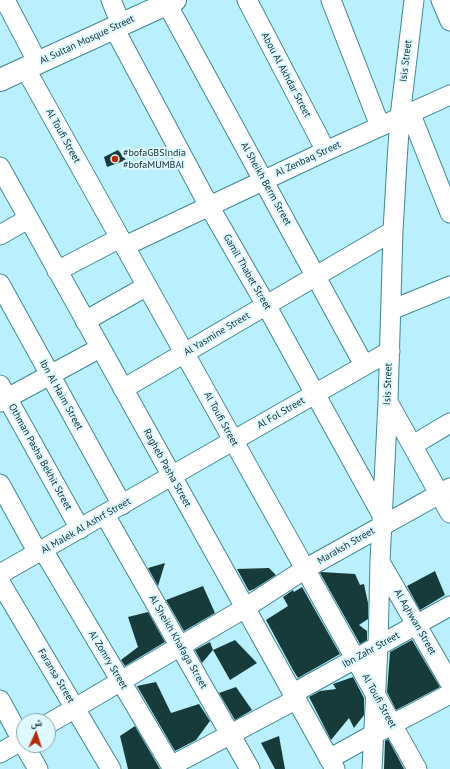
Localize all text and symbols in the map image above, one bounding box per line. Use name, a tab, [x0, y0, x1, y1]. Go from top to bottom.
street label: Al Sultan Mosque Street	[38, 13, 136, 67]
street label: Abou Al Akhdar Street	[259, 31, 313, 119]
street label: Isis Street	[397, 39, 415, 83]
street label: Al Toufi Street	[43, 107, 83, 165]
street label: Al Zenbaq Street	[273, 139, 343, 179]
street label: Al Sheikh Berm Street	[238, 140, 294, 228]
place label: #bofaGBSIndia #bofaMUMBAI	[123, 147, 186, 170]
marker: #bofaGBSIndia #bofaMUMBAI	[110, 154, 120, 164]
street label: Gamil Thabet Street	[220, 232, 274, 312]
street label: Al Yasmine Street	[182, 310, 252, 358]
street label: Ibn Al Haim Street	[37, 358, 85, 432]
street label: Isis Street	[381, 363, 395, 405]
street label: Al Toufi Street	[201, 390, 241, 448]
street label: Al Fol Street	[255, 395, 307, 431]
street label: Othman Pasha Bekhit Street	[6, 402, 74, 512]
street label: Ragheb Pasha Street	[140, 427, 194, 509]
street label: Al Malek Al Ashrf Street	[39, 495, 133, 557]
street label: Maraksh Street	[315, 525, 377, 567]
street label: Al Aqhwan Street	[391, 587, 439, 657]
street label: Al Sheikh Khafaga Street	[146, 593, 210, 691]
street label: Al Zomry Street	[86, 629, 130, 691]
street label: Ibn Zahr Street	[340, 629, 402, 671]
street label: Faransa Street	[35, 647, 77, 705]
street label: Al Toufi Street	[359, 672, 399, 730]
north arrow	[16, 713, 56, 753]
text: ش	[30, 715, 43, 729]

